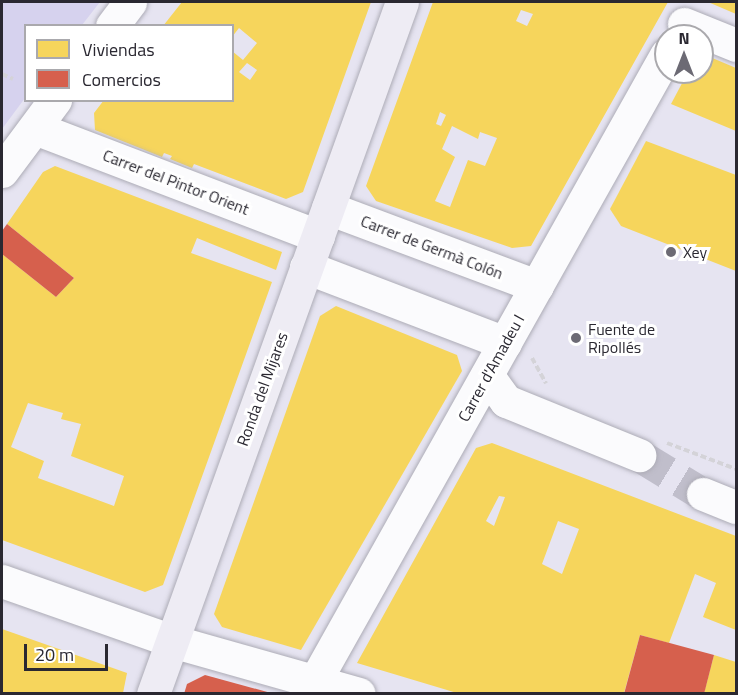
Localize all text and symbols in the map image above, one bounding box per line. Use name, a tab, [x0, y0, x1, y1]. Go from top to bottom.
legend	[24, 24, 234, 102]
north arrow	[654, 24, 714, 84]
text: N	[678, 26, 690, 50]
text: Viviendas	[82, 36, 155, 63]
text: Comercios	[82, 66, 161, 93]
street label: Carrer del Pintor Orient	[100, 145, 252, 219]
street label: Carrer de Germà Colón	[358, 211, 506, 283]
place label: Xey	[683, 242, 707, 262]
marker: Xey	[664, 245, 678, 259]
street label: Carrer d'Amadeu I	[454, 311, 528, 425]
place label: Fuente de Ripollés	[588, 319, 655, 357]
street label: Ronda del Mijares	[232, 329, 292, 449]
marker: Fuente de Ripollés	[569, 331, 583, 345]
scale bar	[27, 632, 111, 670]
text: 20 m	[35, 641, 74, 668]

